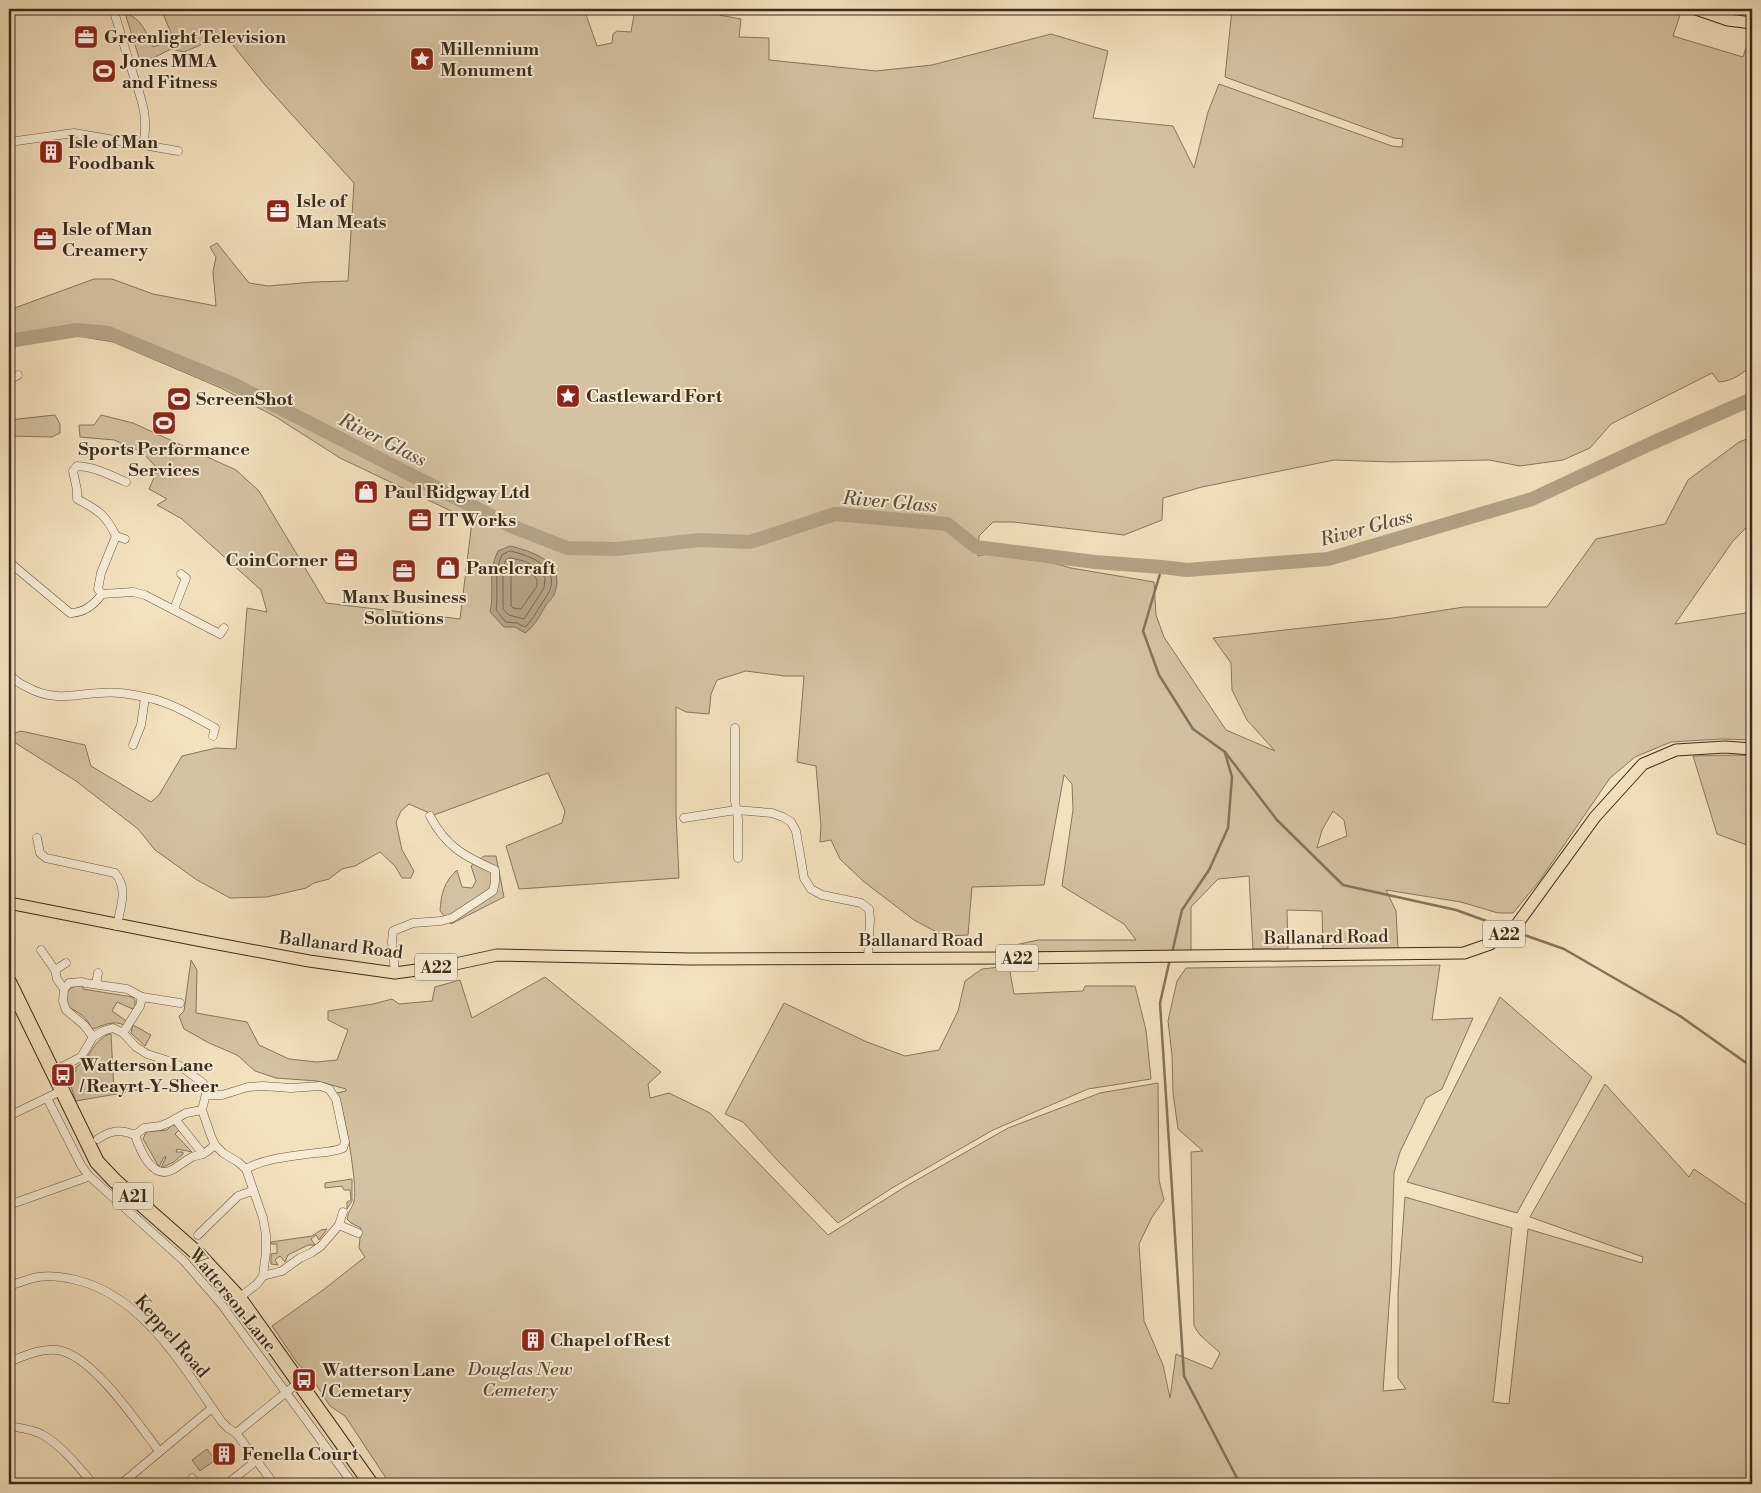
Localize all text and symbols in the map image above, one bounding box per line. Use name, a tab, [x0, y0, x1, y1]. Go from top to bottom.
office icon: Greenlight Television	[73, 24, 99, 50]
place label: Greenlight Television	[104, 26, 286, 49]
place label: Millennium Monument	[440, 38, 540, 82]
place icon: Millennium Monument	[409, 46, 435, 72]
place label: Jones MMA and Fitness	[119, 50, 218, 94]
sports icon: Jones MMA and Fitness	[91, 58, 117, 84]
place label: Isle of Man Foodbank	[68, 131, 158, 175]
building icon: Isle of Man Foodbank	[38, 139, 64, 165]
place label: Isle of Man Meats	[296, 190, 387, 234]
office icon: Isle of Man Meats	[265, 198, 291, 224]
place label: Isle of Man Creamery	[62, 218, 152, 262]
office icon: Isle of Man Creamery	[32, 226, 58, 252]
place icon: Castleward Fort	[555, 383, 581, 409]
place label: Castleward Fort	[586, 385, 723, 408]
sports icon: ScreenShot	[166, 386, 192, 412]
place label: ScreenShot	[196, 388, 294, 411]
water label: River Glass	[334, 407, 430, 472]
sports icon: Sports Performance Services	[151, 410, 177, 436]
place label: Sports Performance Services	[78, 438, 250, 482]
shop icon: Paul Ridgway Ltd	[353, 479, 379, 505]
place label: Paul Ridgway Ltd	[384, 481, 530, 504]
water label: River Glass	[841, 486, 938, 518]
water label: River Glass	[1316, 504, 1415, 552]
office icon: IT Works	[407, 507, 433, 533]
place label: IT Works	[438, 509, 517, 532]
office icon: CoinCorner	[333, 547, 359, 573]
place label: CoinCorner	[225, 549, 328, 572]
shop icon: Panelcraft	[435, 555, 461, 581]
place label: Panelcraft	[466, 557, 556, 580]
office icon: Manx Business Solutions	[391, 558, 417, 584]
place label: Manx Business Solutions	[342, 586, 467, 630]
road number: A22	[1483, 921, 1525, 948]
street label: Ballanard Road	[1262, 925, 1389, 950]
street label: Ballanard Road	[277, 926, 405, 965]
street label: Ballanard Road	[858, 929, 984, 952]
road number: A22	[996, 944, 1038, 971]
road number: A22	[415, 954, 457, 980]
place label: Watterson Lane / Reayrt-Y-Sheer	[79, 1054, 219, 1098]
bus stop icon: Watterson Lane / Reayrt-Y-Sheer	[50, 1062, 76, 1088]
road number: A21	[113, 1182, 153, 1210]
street label: Watterson Lane	[183, 1243, 282, 1357]
street label: Keppel Road	[129, 1290, 215, 1383]
building icon: Chapel of Rest	[520, 1327, 546, 1353]
place label: Chapel of Rest	[550, 1329, 671, 1352]
park label: Douglas New Cemetery	[467, 1358, 573, 1402]
place label: Watterson Lane / Cemetary	[321, 1359, 455, 1403]
bus stop icon: Watterson Lane / Cemetary	[291, 1367, 317, 1393]
building icon: Fenella Court	[211, 1441, 237, 1467]
place label: Fenella Court	[242, 1443, 359, 1466]

